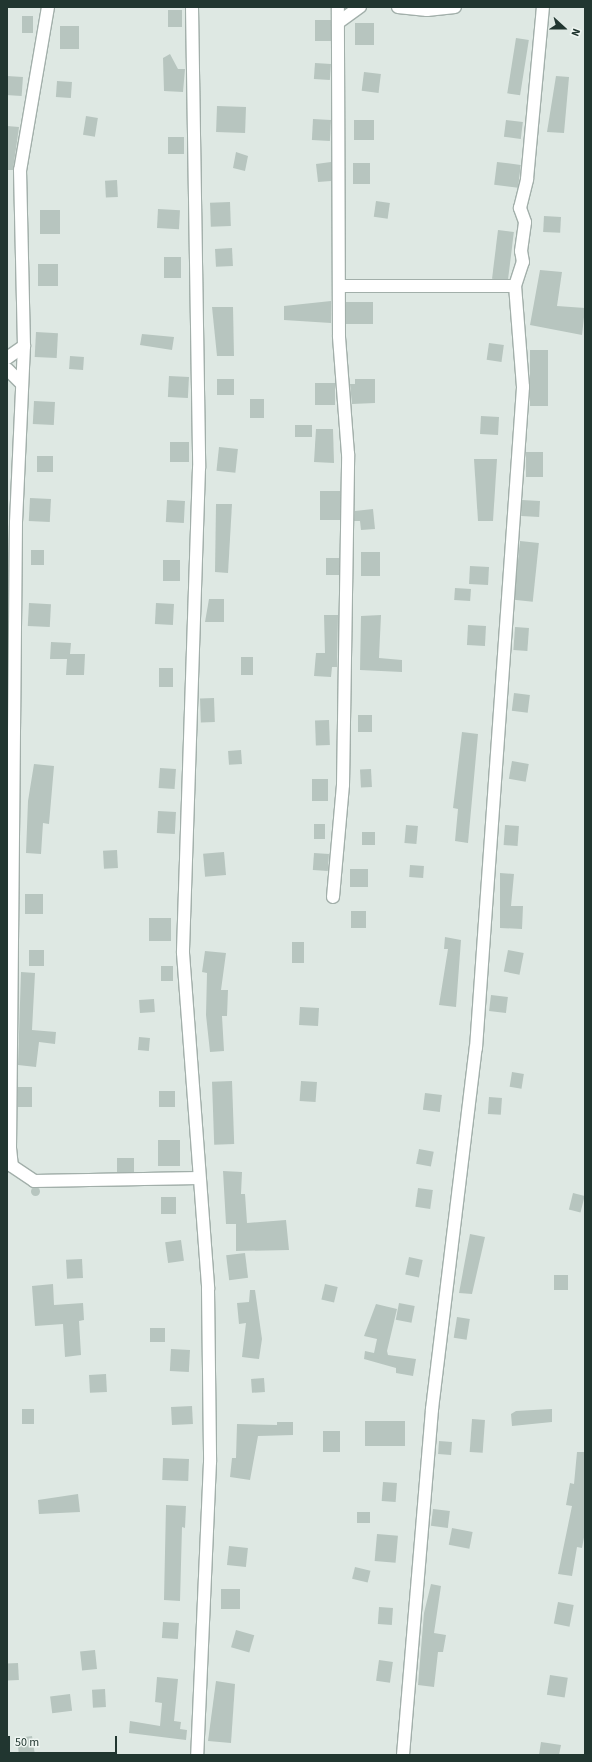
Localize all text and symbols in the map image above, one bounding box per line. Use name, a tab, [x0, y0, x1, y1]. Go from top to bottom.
north arrow	[544, 8, 584, 48]
text: N	[567, 26, 584, 39]
scale bar	[10, 1728, 119, 1754]
text: 50 m	[15, 1734, 39, 1751]

